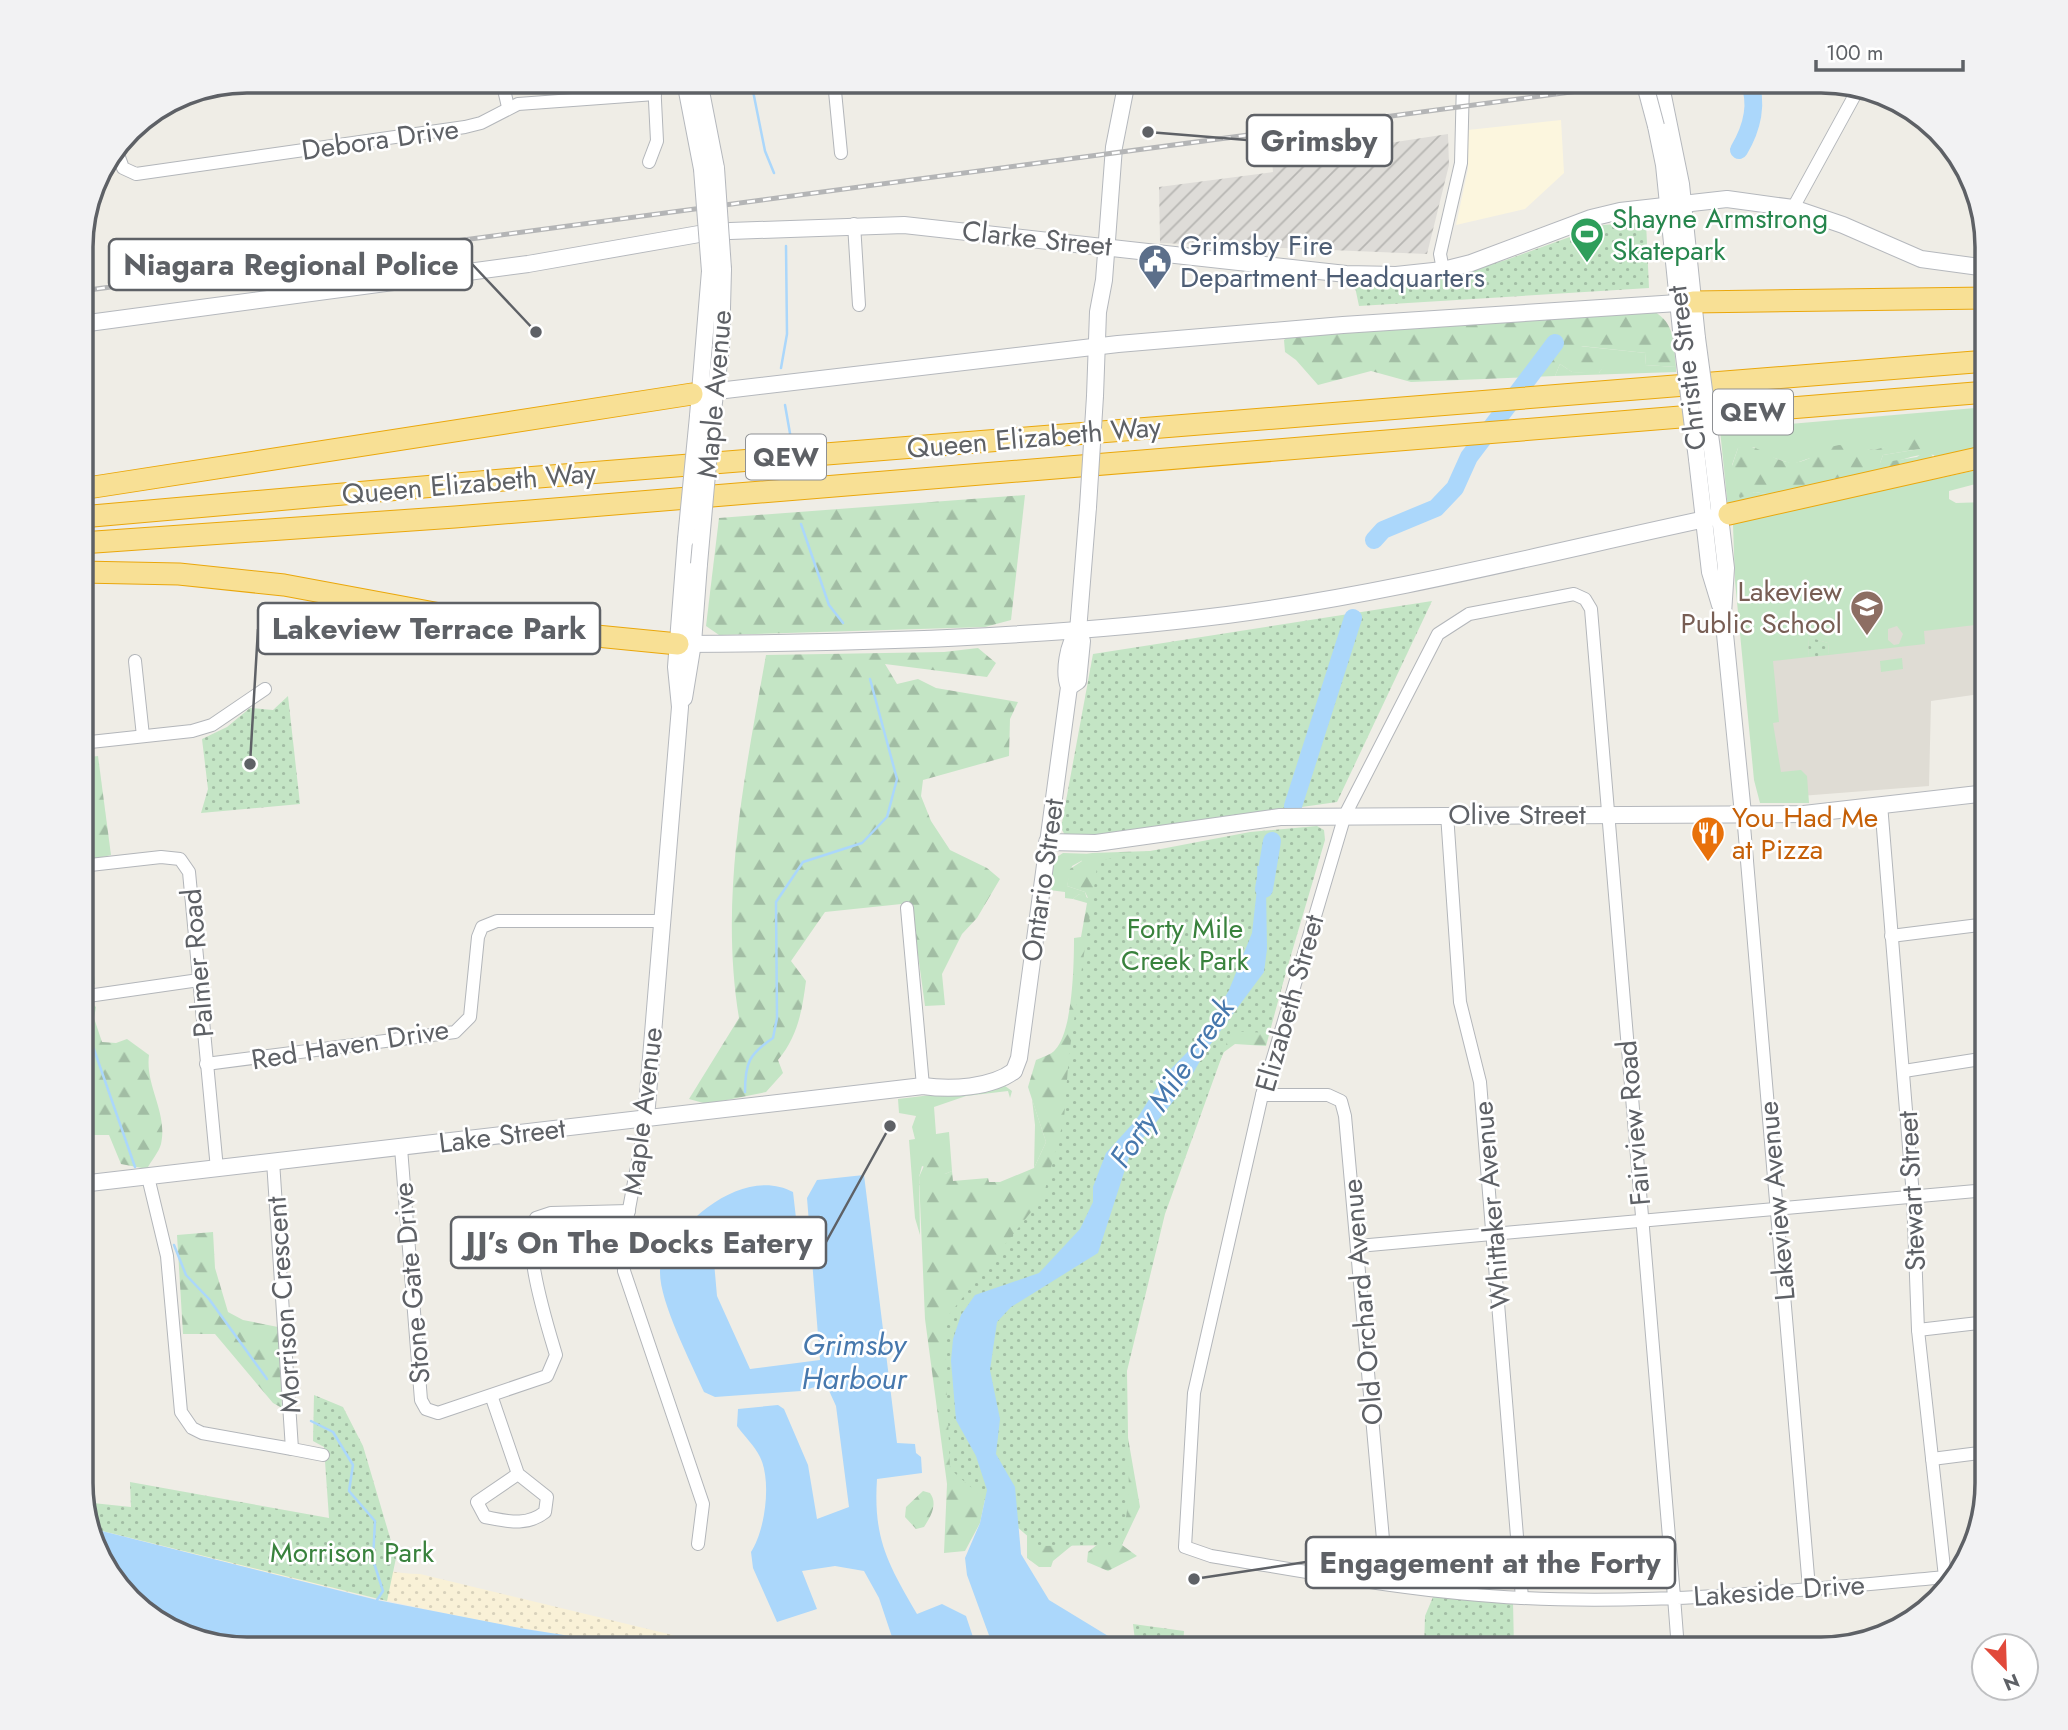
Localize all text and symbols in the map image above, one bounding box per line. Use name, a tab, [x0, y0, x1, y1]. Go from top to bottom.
scale bar	[1816, 28, 1963, 72]
text: 100 m	[1826, 38, 1883, 68]
street label: Debora Drive	[299, 108, 461, 171]
callout: Grimsby	[1247, 115, 1392, 166]
text: Grimsby	[1261, 119, 1378, 162]
place label: Shayne Armstrong Skatepark	[1612, 198, 1828, 271]
street label: Clarke Street	[960, 210, 1114, 267]
sports icon: Shayne Armstrong Skatepark	[1568, 215, 1606, 264]
place label: Grimsby Fire Department Headquarters	[1180, 225, 1485, 298]
callout: Niagara Regional Police	[109, 239, 472, 290]
public building icon: Grimsby Fire Department Headquarters	[1136, 242, 1174, 291]
text: Niagara Regional Police	[123, 243, 459, 286]
street label: Christie Street	[1656, 283, 1717, 453]
street label: Maple Avenue	[687, 308, 742, 480]
road number: QEW	[1713, 390, 1793, 434]
street label: Queen Elizabeth Way	[905, 406, 1164, 469]
road number: QEW	[746, 435, 826, 480]
street label: Queen Elizabeth Way	[340, 452, 599, 515]
place label: Lakeview Public School	[1681, 571, 1842, 644]
school or university icon: Lakeview Public School	[1848, 588, 1886, 637]
callout: Lakeview Terrace Park	[258, 603, 600, 654]
text: Lakeview Terrace Park	[272, 607, 587, 650]
street label: Olive Street	[1448, 794, 1586, 835]
street label: Ontario Street	[1011, 796, 1074, 964]
place label: You Had Me at Pizza	[1732, 797, 1878, 870]
restaurant icon: You Had Me at Pizza	[1689, 814, 1727, 863]
street label: Palmer Road	[171, 887, 224, 1039]
park label: Forty Mile Creek Park	[1121, 908, 1250, 981]
street label: Elizabeth Street	[1245, 910, 1334, 1096]
water label: Forty Mile creek	[1099, 988, 1245, 1176]
street label: Red Haven Drive	[248, 1009, 452, 1080]
street label: Maple Avenue	[612, 1025, 673, 1197]
street label: Fairview Road	[1606, 1039, 1661, 1207]
street label: Whittaker Avenue	[1462, 1099, 1521, 1310]
street label: Lakeview Avenue	[1747, 1099, 1806, 1302]
street label: Lake Street	[436, 1107, 568, 1164]
street label: Stewart Street	[1887, 1110, 1936, 1272]
street label: Old Orchard Avenue	[1331, 1177, 1394, 1427]
street label: Stone Gate Drive	[382, 1181, 441, 1385]
street label: Morrison Crescent	[255, 1195, 312, 1415]
callout: JJ’s On The Docks Eatery	[451, 1217, 826, 1268]
text: JJ’s On The Docks Eatery	[461, 1221, 813, 1264]
water label: Grimsby Harbour	[801, 1323, 909, 1400]
park label: Morrison Park	[270, 1532, 435, 1573]
callout: Engagement at the Forty	[1306, 1537, 1675, 1588]
text: Engagement at the Forty	[1319, 1541, 1661, 1584]
street label: Lakeside Drive	[1692, 1564, 1866, 1617]
north arrow	[1970, 1632, 2040, 1702]
text: N	[1999, 1667, 2024, 1698]

